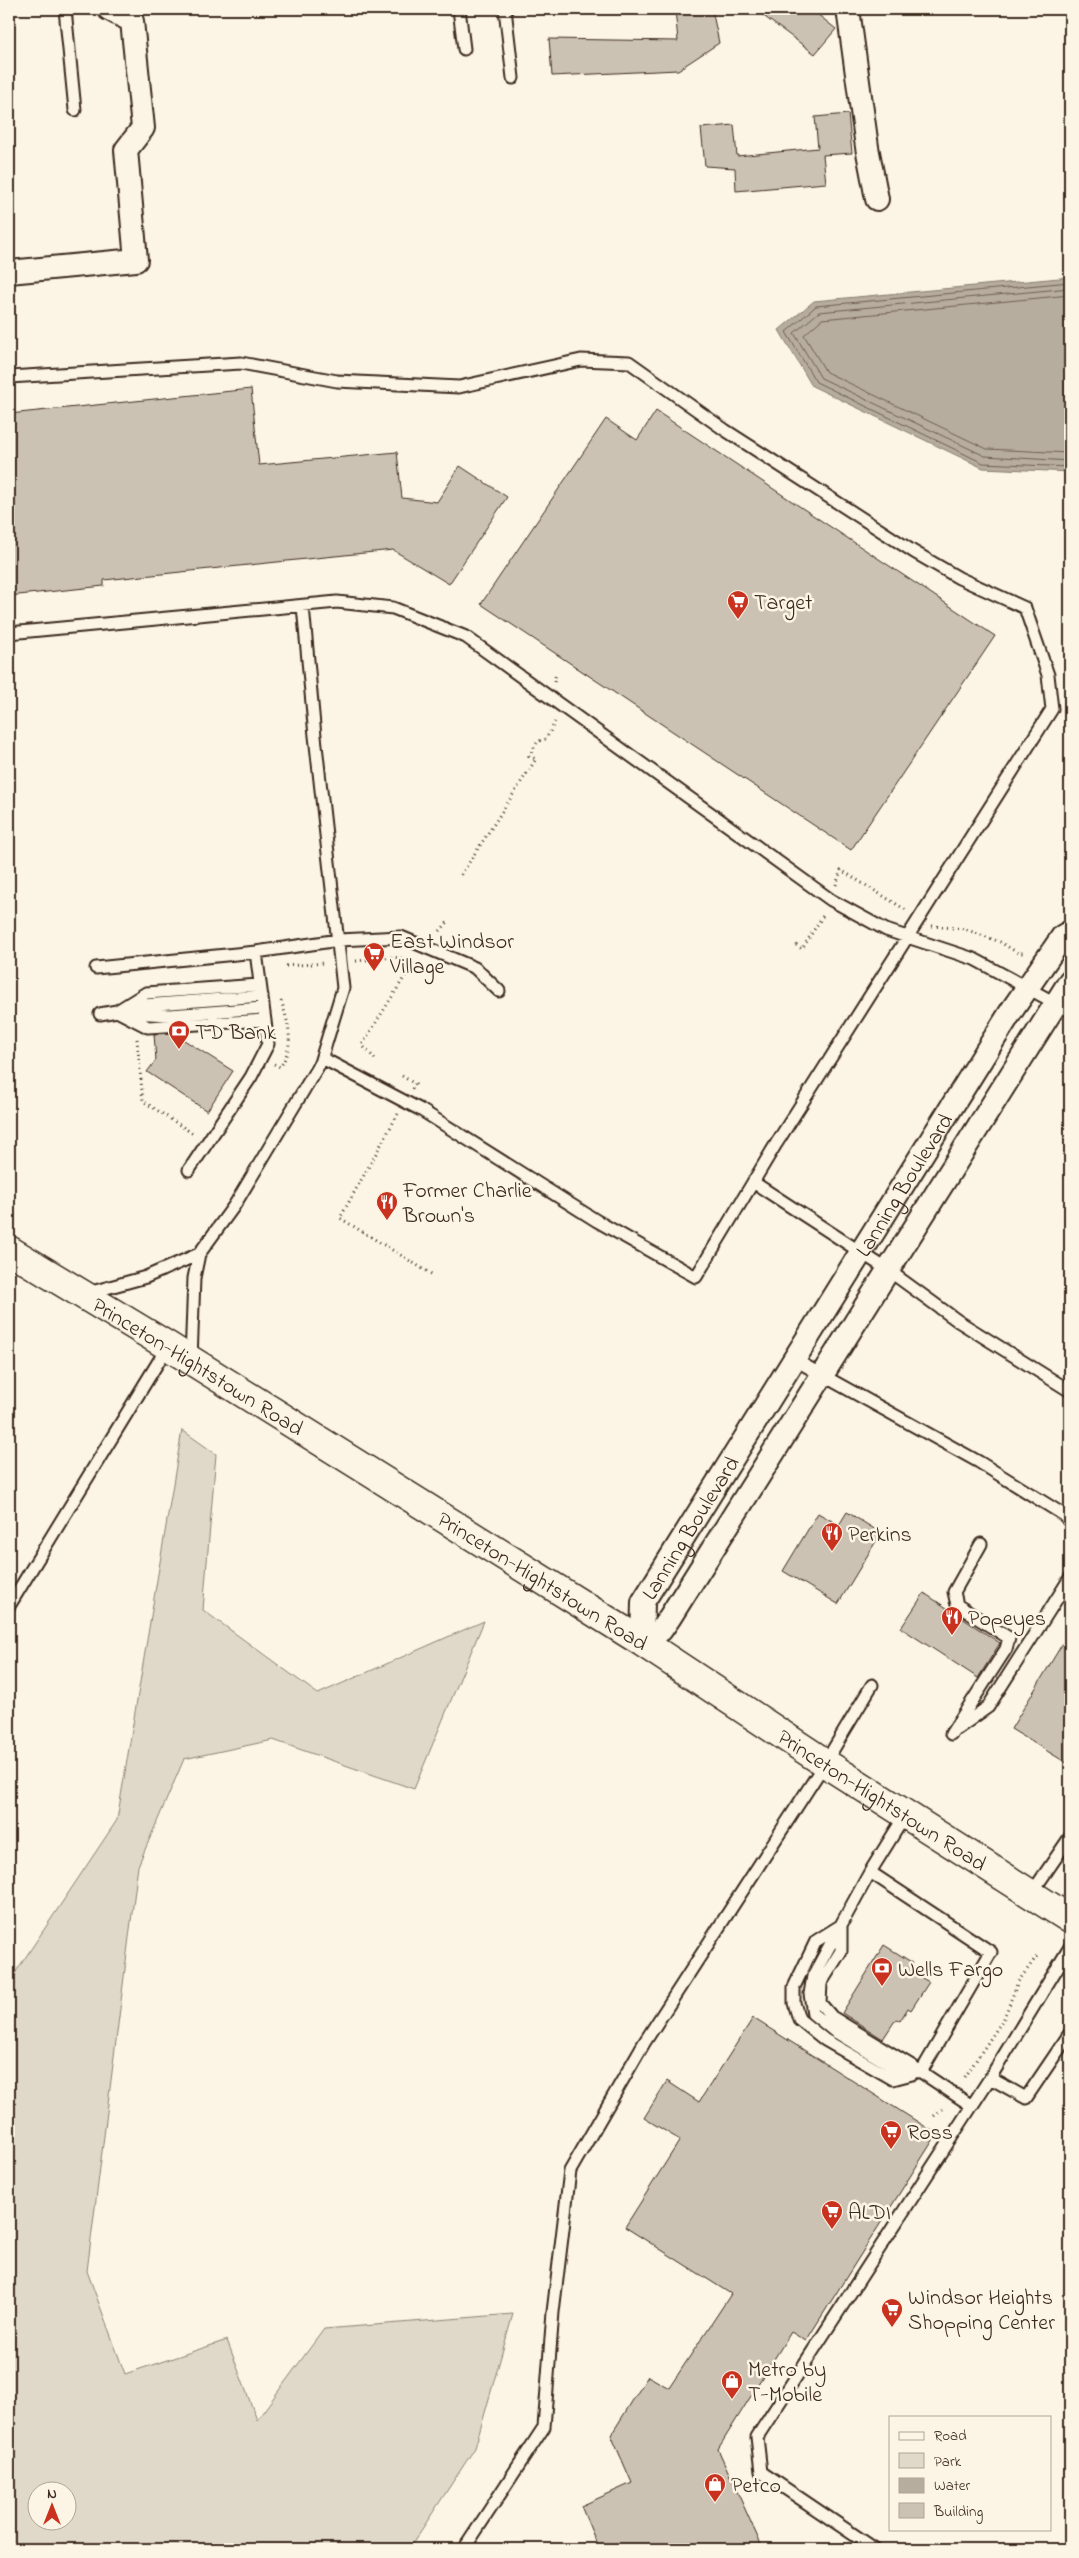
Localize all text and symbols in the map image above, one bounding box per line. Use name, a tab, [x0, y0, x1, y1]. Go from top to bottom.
place label: Target	[754, 588, 813, 621]
supermarket icon: Target	[726, 589, 750, 620]
place label: East Windsor Village	[389, 927, 514, 985]
supermarket icon: East Windsor Village	[362, 941, 386, 972]
place label: TD Bank	[195, 1018, 277, 1050]
bank icon: TD Bank	[167, 1019, 191, 1050]
street label: Lanning Boulevard	[849, 1108, 963, 1264]
place label: Former Charlie Brown's	[402, 1176, 532, 1233]
restaurant icon: Former Charlie Brown's	[375, 1190, 399, 1221]
street label: Princeton-Hightstown Road	[85, 1291, 309, 1446]
street label: Lanning Boulevard	[635, 1451, 749, 1607]
street label: Princeton-Hightstown Road	[430, 1505, 653, 1661]
place label: Perkins	[848, 1520, 912, 1552]
restaurant icon: Perkins	[820, 1521, 844, 1552]
place label: Popeyes	[968, 1604, 1046, 1637]
restaurant icon: Popeyes	[940, 1605, 964, 1636]
street label: Princeton-Hightstown Road	[770, 1723, 992, 1881]
place label: Wells Fargo	[898, 1955, 1003, 1988]
bank icon: Wells Fargo	[870, 1956, 894, 1987]
place label: Ross	[907, 2118, 953, 2150]
supermarket icon: Ross	[879, 2119, 903, 2150]
place label: ALDI	[848, 2198, 891, 2230]
supermarket icon: ALDI	[820, 2199, 844, 2230]
place label: Windsor Heights Shopping Center	[908, 2283, 1055, 2341]
supermarket icon: Windsor Heights Shopping Center	[880, 2297, 904, 2328]
place label: Metro by T-Mobile	[748, 2355, 826, 2412]
shop icon: Metro by T-Mobile	[720, 2369, 744, 2400]
legend	[889, 2416, 1052, 2530]
text: Road	[934, 2425, 967, 2447]
text: Park	[934, 2451, 962, 2473]
place label: Petco	[731, 2471, 781, 2503]
shop icon: Petco	[703, 2472, 727, 2503]
text: Water	[934, 2475, 970, 2497]
north arrow	[28, 2480, 78, 2530]
text: N	[47, 2484, 57, 2505]
text: Building	[933, 2501, 983, 2524]

